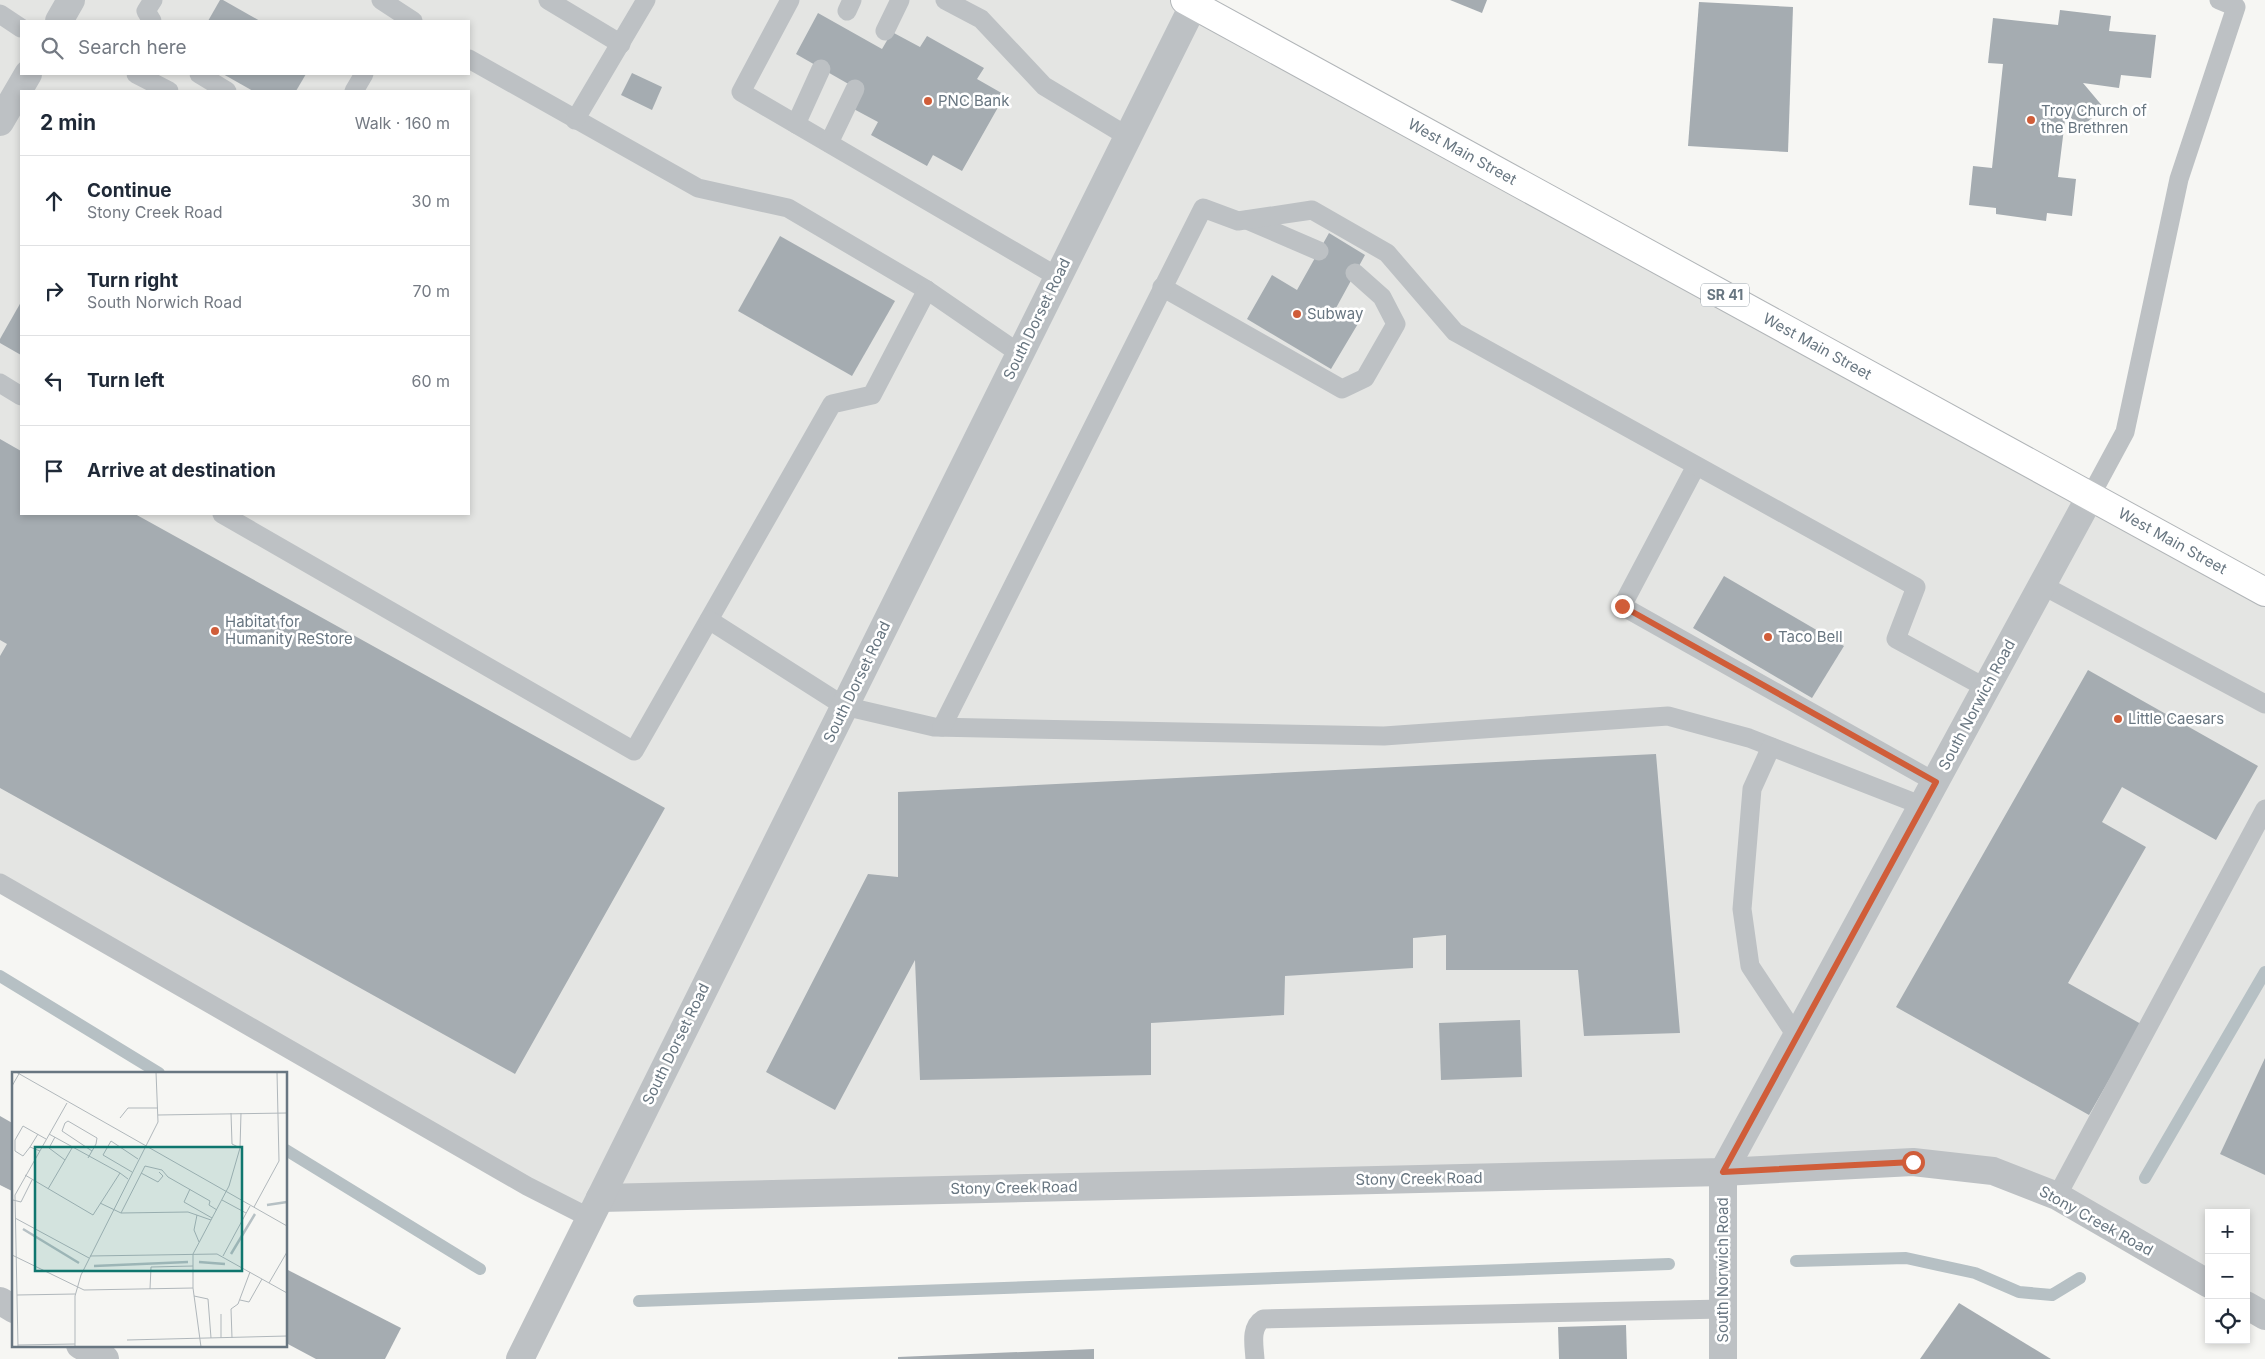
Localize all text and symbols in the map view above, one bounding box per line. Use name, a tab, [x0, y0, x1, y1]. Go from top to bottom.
search box	[20, 20, 470, 75]
icon: search	[38, 34, 66, 62]
text: Search here	[78, 36, 187, 59]
place label: PNC Bank	[938, 91, 1010, 110]
marker: PNC Bank	[922, 95, 934, 107]
place label: Troy Church of the Brethren	[2041, 101, 2147, 137]
text: 2 min	[40, 110, 96, 135]
text: Walk · 160 m	[355, 113, 450, 133]
street label: West Main Street	[1405, 114, 1520, 189]
marker: Troy Church of the Brethren	[2025, 114, 2037, 126]
text: Continue	[87, 179, 172, 202]
icon: ahead	[40, 187, 68, 215]
text: 30 m	[412, 191, 450, 211]
text: Stony Creek Road	[87, 202, 223, 222]
street label: South Dorset Road	[999, 255, 1074, 383]
text: Turn right	[87, 269, 178, 292]
icon: right	[40, 277, 68, 305]
text: 70 m	[413, 281, 450, 301]
road number: SR 41	[1701, 284, 1749, 306]
text: South Norwich Road	[87, 292, 242, 312]
place label: Subway	[1307, 304, 1364, 323]
marker: Subway	[1291, 308, 1303, 320]
street label: West Main Street	[1760, 309, 1875, 384]
icon: left	[40, 367, 68, 395]
text: Turn left	[87, 369, 165, 392]
text: 60 m	[411, 371, 450, 391]
icon: arrive	[40, 457, 68, 485]
text: Arrive at destination	[87, 459, 276, 482]
street label: West Main Street	[2115, 503, 2230, 578]
route end	[1611, 595, 1634, 618]
place label: Habitat for Humanity ReStore	[225, 612, 353, 648]
street label: South Dorset Road	[819, 618, 894, 746]
marker: Habitat for Humanity ReStore	[209, 625, 221, 637]
place label: Taco Bell	[1778, 627, 1843, 646]
marker: Taco Bell	[1762, 631, 1774, 643]
street label: South Norwich Road	[1934, 636, 2019, 773]
place label: Little Caesars	[2128, 709, 2224, 728]
marker: Little Caesars	[2112, 713, 2124, 725]
street label: South Dorset Road	[638, 980, 713, 1108]
inset map	[12, 1072, 288, 1346]
route start	[1902, 1151, 1925, 1174]
street label: Stony Creek Road	[1355, 1168, 1483, 1189]
street label: Stony Creek Road	[950, 1177, 1078, 1198]
street label: Stony Creek Road	[2036, 1181, 2156, 1260]
street label: South Norwich Road	[1713, 1197, 1732, 1343]
map controls	[2205, 1209, 2250, 1344]
button: +	[2205, 1209, 2250, 1254]
button: −	[2205, 1254, 2250, 1299]
button: locate	[2205, 1299, 2250, 1344]

